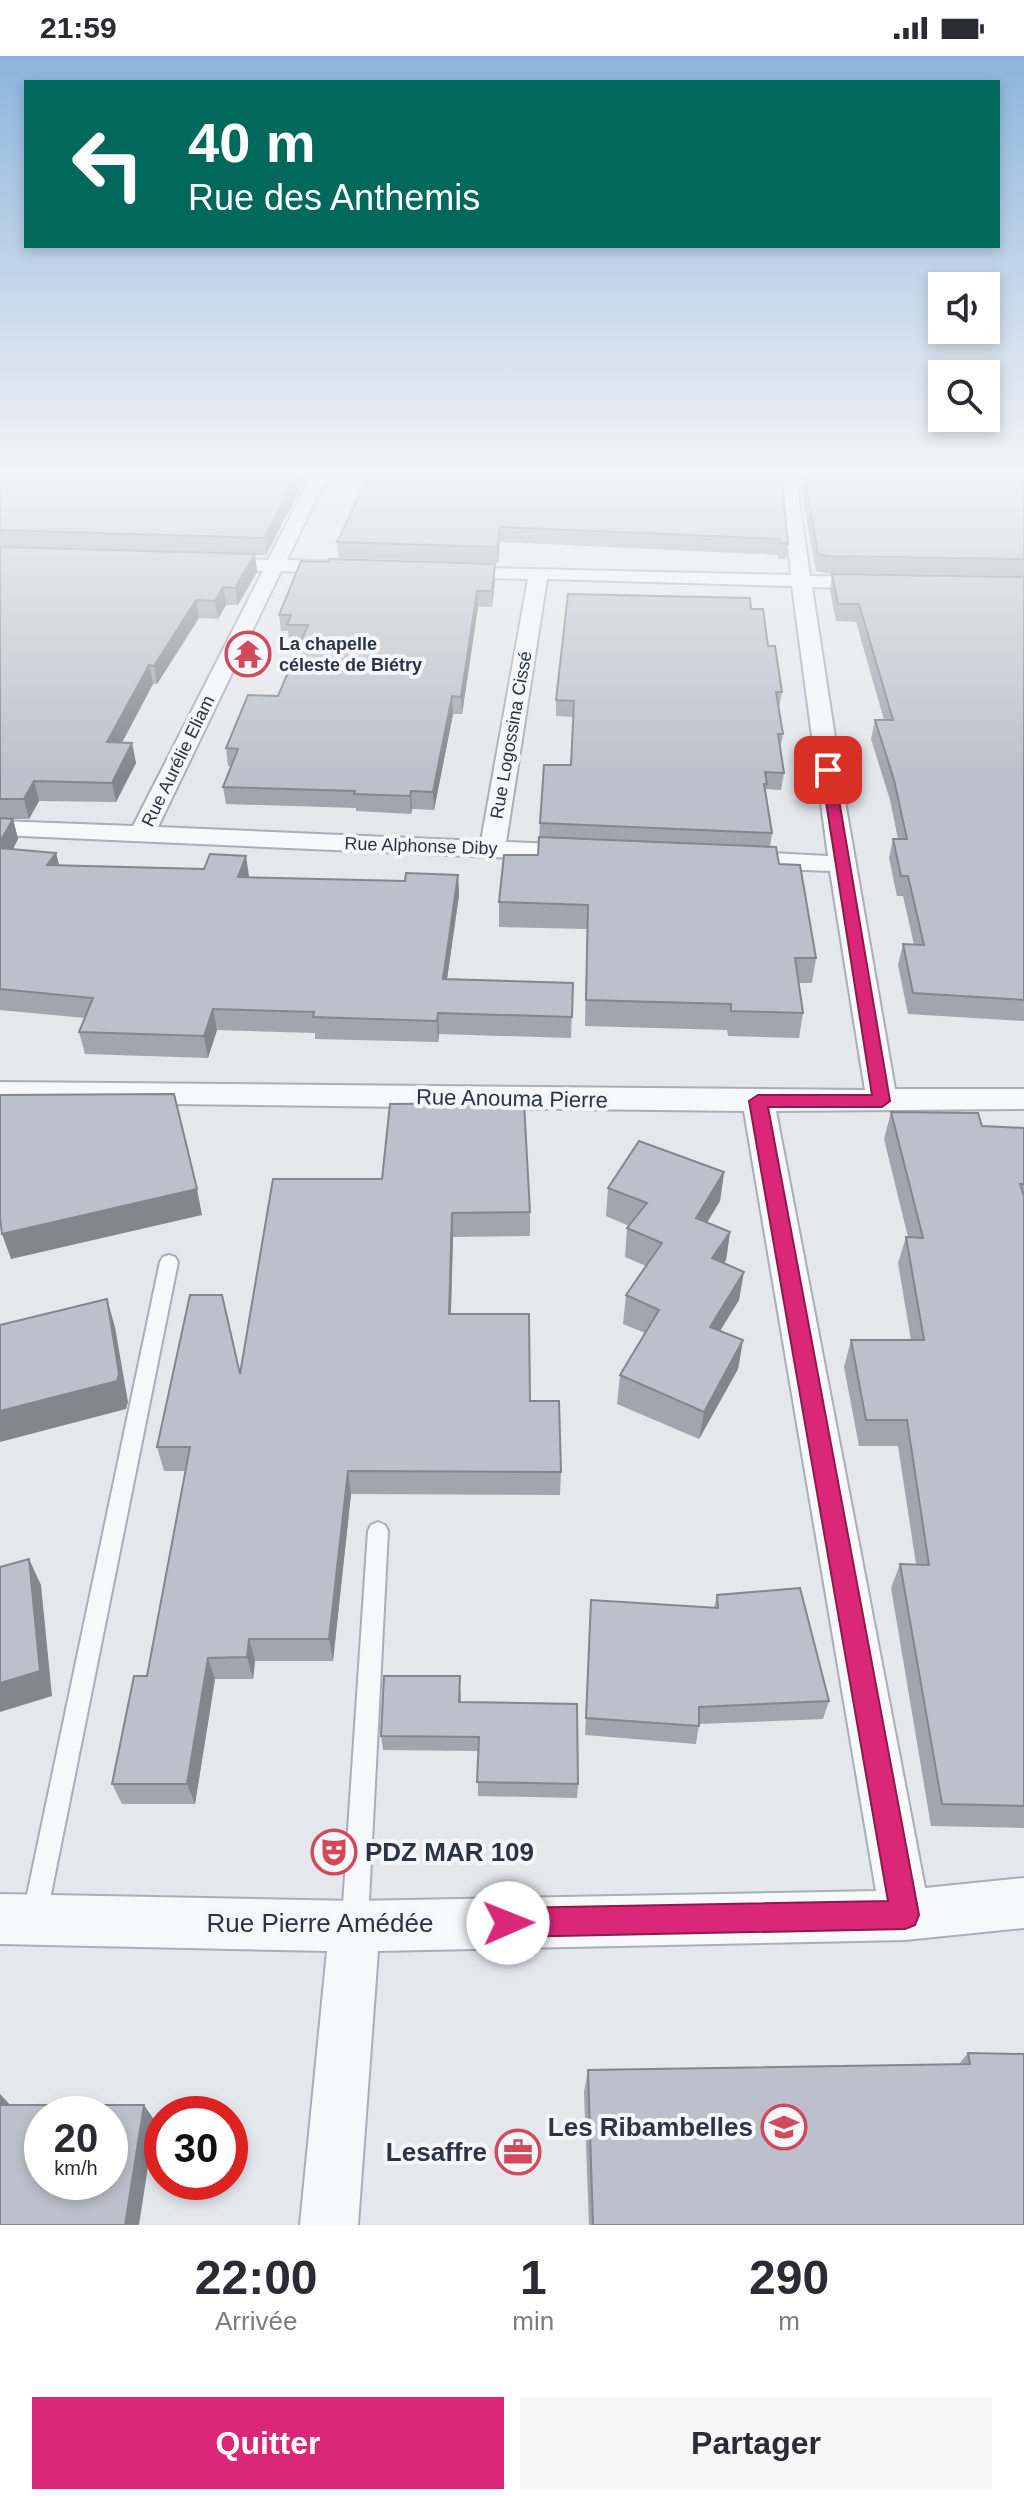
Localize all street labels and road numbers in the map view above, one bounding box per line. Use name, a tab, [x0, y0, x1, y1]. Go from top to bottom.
street label: Rue Logossina Cissé	[486, 650, 536, 820]
street label: Rue Aurélie Eliam	[138, 692, 218, 830]
street label: Rue Alphonse Diby	[344, 833, 498, 859]
street label: Rue Anouma Pierre	[416, 1084, 608, 1113]
street label: Rue Pierre Amédée	[207, 1908, 433, 1938]

